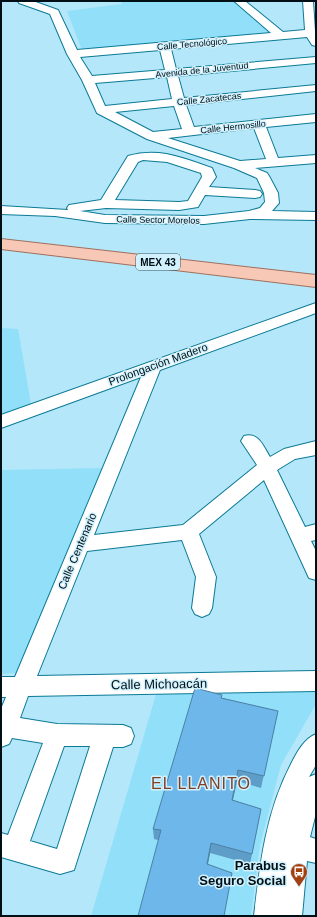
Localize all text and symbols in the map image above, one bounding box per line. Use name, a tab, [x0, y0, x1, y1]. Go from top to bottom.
street label: Calle Tecnológico	[157, 36, 227, 52]
street label: Avenida de la Juventud	[155, 60, 249, 80]
street label: Calle Zacatecas	[176, 91, 242, 107]
street label: Calle Hermosillo	[200, 119, 266, 135]
street label: Calle Sector Morelos	[116, 214, 200, 226]
road number: MEX 43	[136, 254, 180, 270]
street label: Prolongación Madero	[107, 340, 209, 388]
street label: Calle Centenario	[55, 511, 99, 591]
street label: Calle Michoacán	[111, 676, 207, 692]
district label: EL LLANITO	[151, 775, 251, 792]
place label: Parabus Seguro Social	[199, 858, 286, 888]
bus stop icon: Parabus Seguro Social	[289, 862, 309, 887]

